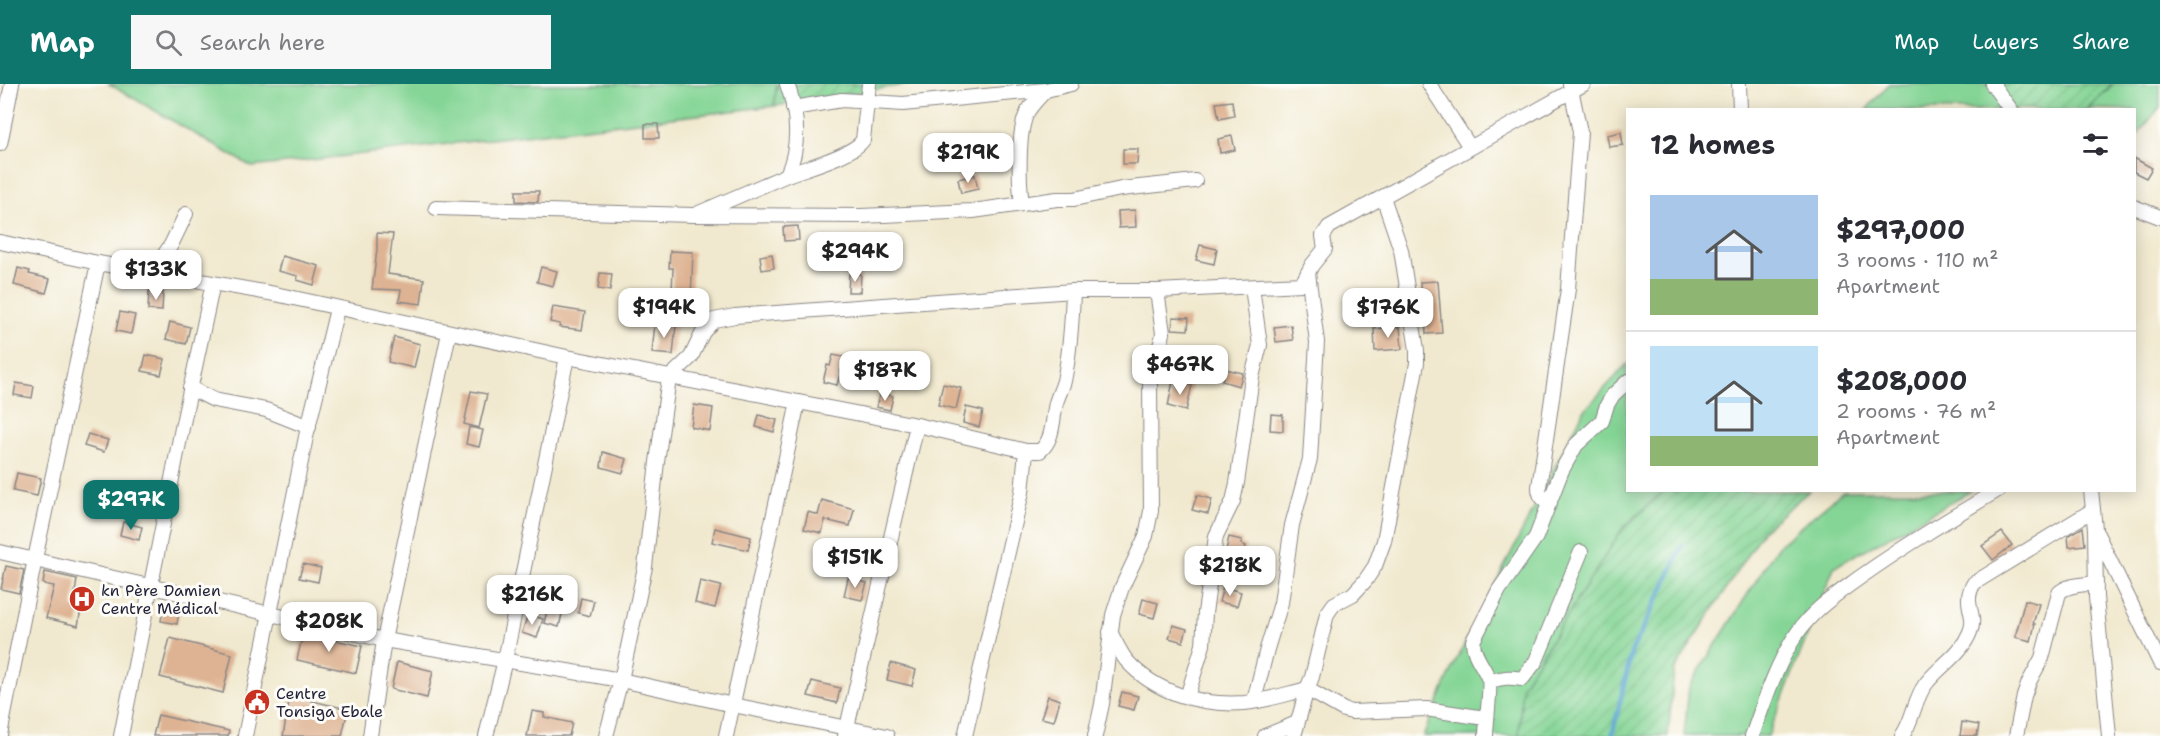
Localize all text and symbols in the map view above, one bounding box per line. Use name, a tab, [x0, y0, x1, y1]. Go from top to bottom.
search box	[131, 15, 551, 69]
text: Map	[30, 23, 95, 61]
icon: search	[152, 26, 185, 59]
text: Search here	[200, 28, 325, 57]
text: Map	[1894, 28, 1939, 56]
text: Layers	[1972, 28, 2039, 56]
text: Share	[2072, 28, 2130, 56]
text: 12 homes	[1650, 127, 1775, 162]
icon: filters	[2079, 128, 2112, 161]
pin: $219K	[926, 133, 1010, 184]
text: $219K	[937, 139, 999, 165]
text: $297,000	[1836, 212, 1965, 247]
icon: home	[1698, 219, 1770, 291]
pin: $294K	[813, 232, 897, 283]
text: $294K	[821, 238, 889, 264]
text: 3 rooms · 110 m²	[1836, 247, 1999, 273]
pin: $133K	[114, 250, 198, 301]
text: $133K	[125, 256, 187, 282]
text: Apartment	[1836, 273, 1940, 299]
pin: $194K	[622, 288, 706, 339]
pin: $176K	[1346, 288, 1430, 339]
text: $194K	[632, 294, 696, 320]
text: $176K	[1356, 294, 1420, 320]
pin: $467K	[1138, 345, 1222, 396]
pin: $187K	[843, 351, 927, 402]
text: $467K	[1146, 351, 1214, 377]
text: $187K	[853, 357, 917, 383]
text: $208,000	[1836, 363, 1967, 398]
icon: home	[1698, 370, 1770, 442]
text: 2 rooms · 76 m²	[1836, 398, 1996, 424]
text: Apartment	[1836, 424, 1940, 450]
pin: $297K	[89, 480, 173, 531]
text: $297K	[97, 486, 165, 512]
pin: $151K	[813, 538, 897, 589]
text: $151K	[827, 544, 883, 570]
pin: $218K	[1188, 546, 1272, 597]
text: $218K	[1198, 552, 1262, 578]
pin: $216K	[490, 575, 574, 626]
place label: kn Père Damien Centre Médical	[101, 580, 221, 619]
text: $216K	[501, 581, 563, 607]
hospital icon: kn Père Damien Centre Médical	[67, 584, 97, 614]
pin: $208K	[287, 602, 371, 653]
text: $208K	[295, 608, 363, 634]
place label: Centre Tonsiga Ebale	[276, 683, 383, 722]
public building icon: Centre Tonsiga Ebale	[242, 687, 272, 717]

